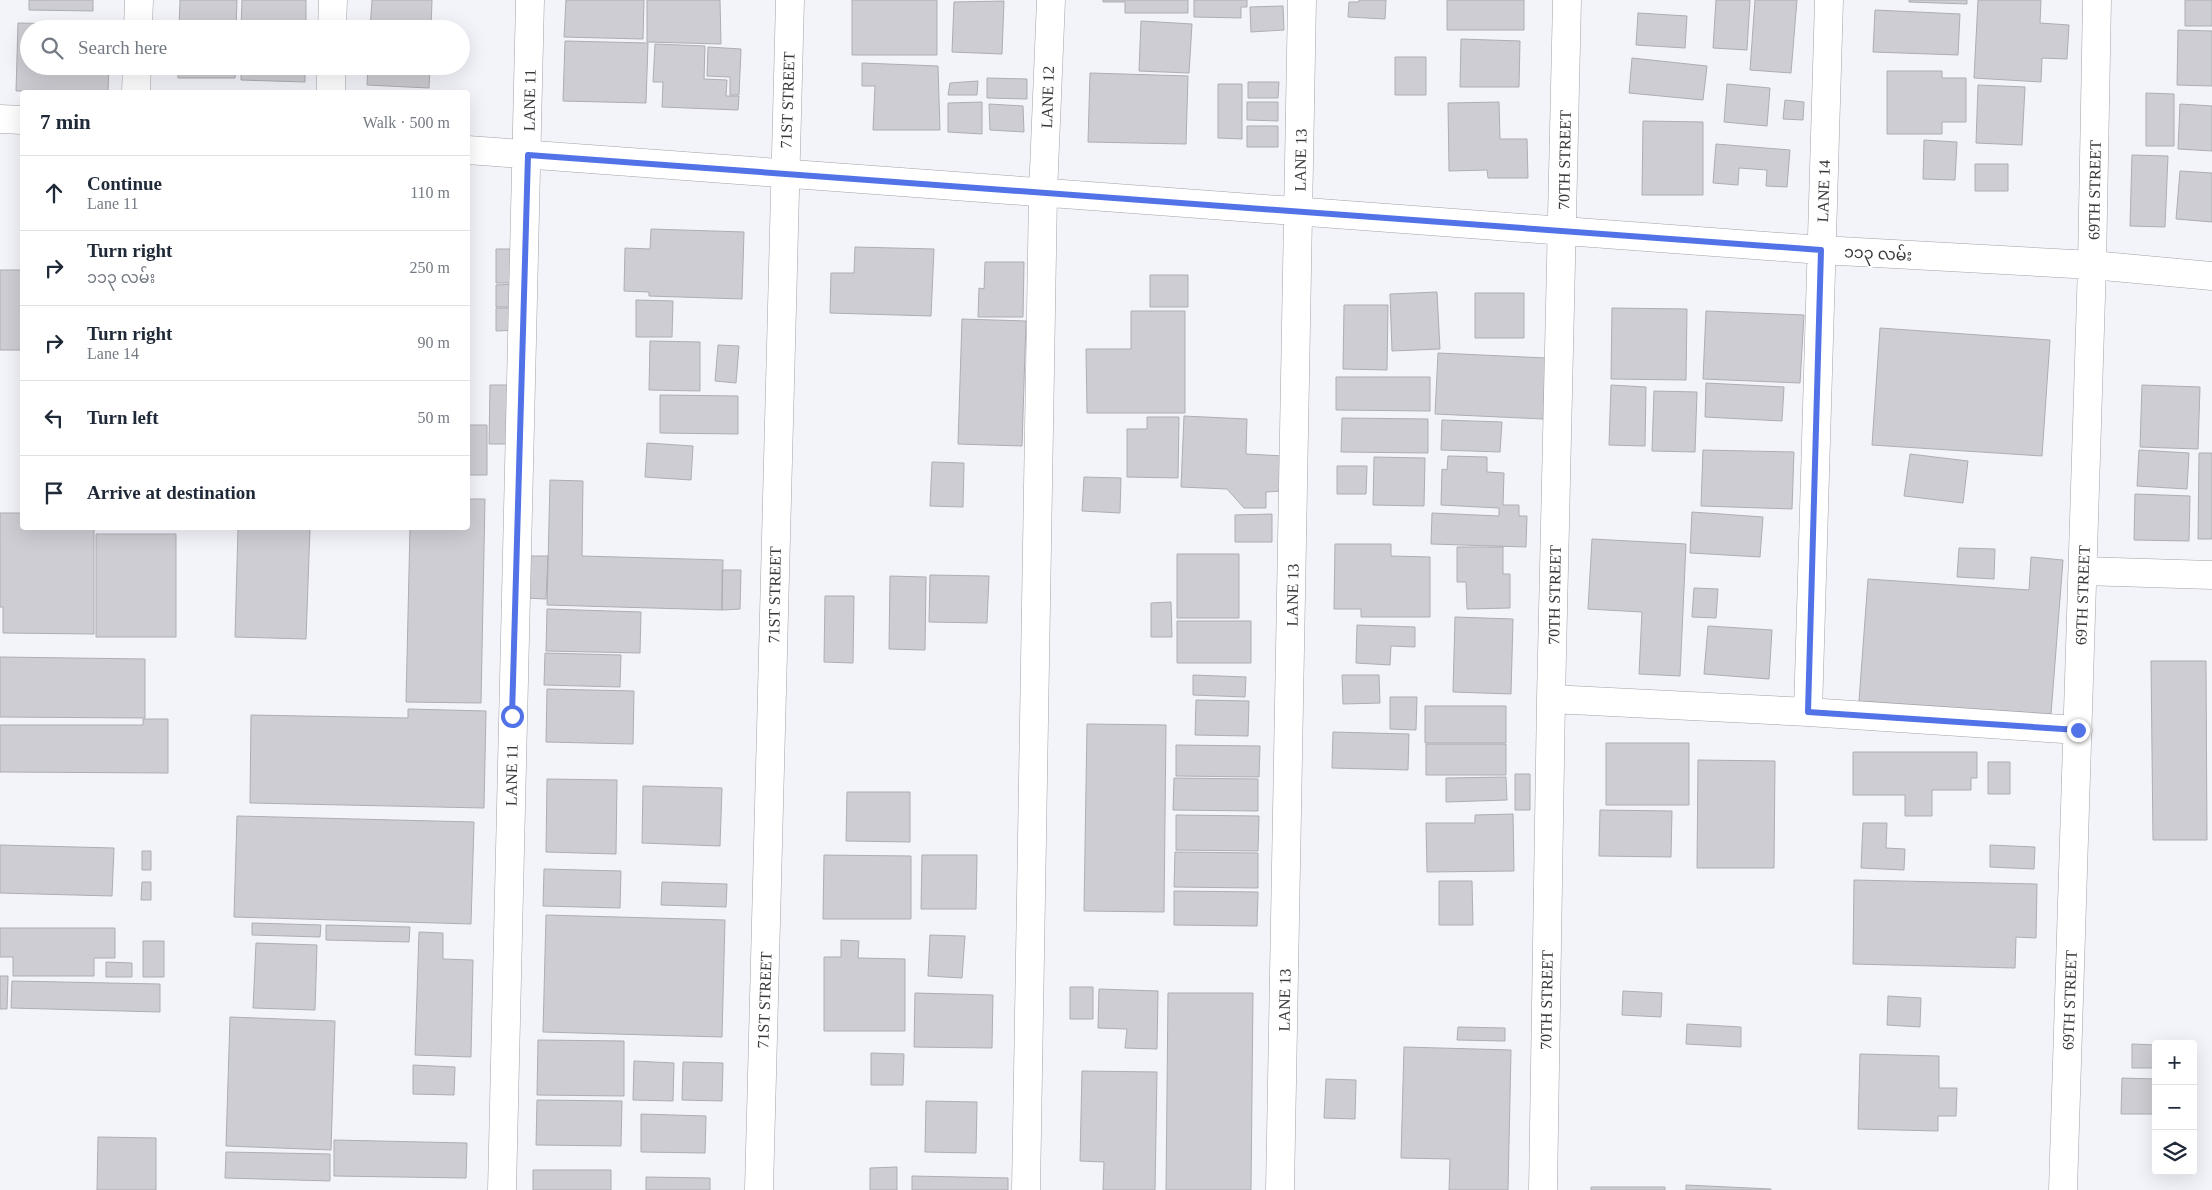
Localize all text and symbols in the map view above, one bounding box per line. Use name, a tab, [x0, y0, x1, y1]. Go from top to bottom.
search box	[20, 20, 470, 75]
icon: search	[38, 34, 66, 62]
text: Search here	[78, 37, 167, 58]
street label: 71ST STREET	[777, 51, 798, 149]
street label: LANE 12	[1038, 65, 1057, 129]
street label: LANE 11	[520, 69, 539, 131]
text: 7 min	[40, 110, 91, 134]
street label: 70TH STREET	[1555, 110, 1574, 210]
text: Walk · 500 m	[363, 114, 450, 131]
street label: LANE 13	[1291, 129, 1310, 191]
street label: 69TH STREET	[2085, 140, 2104, 240]
street label: LANE 14	[1814, 159, 1833, 223]
text: Continue	[87, 173, 162, 194]
icon: ahead	[40, 179, 68, 207]
text: 110 m	[410, 184, 450, 201]
text: Lane 11	[87, 195, 138, 212]
text: Turn right	[87, 240, 172, 261]
street label: ၁၁၃ လမ်း	[1843, 240, 1913, 269]
icon: right	[40, 254, 68, 282]
text: 250 m	[410, 259, 450, 276]
text: ၁၁၃ လမ်း	[87, 269, 155, 286]
text: Turn right	[87, 323, 172, 344]
icon: right	[40, 329, 68, 357]
text: 90 m	[418, 334, 450, 351]
text: Lane 14	[87, 345, 139, 362]
icon: left	[40, 404, 68, 432]
text: Turn left	[87, 407, 159, 428]
text: 50 m	[418, 409, 450, 426]
icon: arrive	[40, 479, 68, 507]
text: Arrive at destination	[87, 482, 256, 503]
street label: 70TH STREET	[1545, 545, 1564, 645]
street label: 69TH STREET	[2072, 545, 2093, 645]
street label: 71ST STREET	[765, 546, 784, 644]
street label: LANE 13	[1283, 564, 1302, 626]
route start	[501, 705, 524, 728]
route end	[2067, 719, 2090, 742]
street label: LANE 11	[502, 744, 521, 806]
street label: 70TH STREET	[1537, 950, 1556, 1050]
street label: 69TH STREET	[2059, 950, 2080, 1050]
street label: 71ST STREET	[754, 951, 775, 1049]
street label: LANE 13	[1275, 969, 1294, 1031]
map controls	[2152, 1040, 2197, 1175]
button: +	[2152, 1040, 2197, 1085]
button: −	[2152, 1085, 2197, 1130]
button: layers	[2152, 1130, 2197, 1175]

